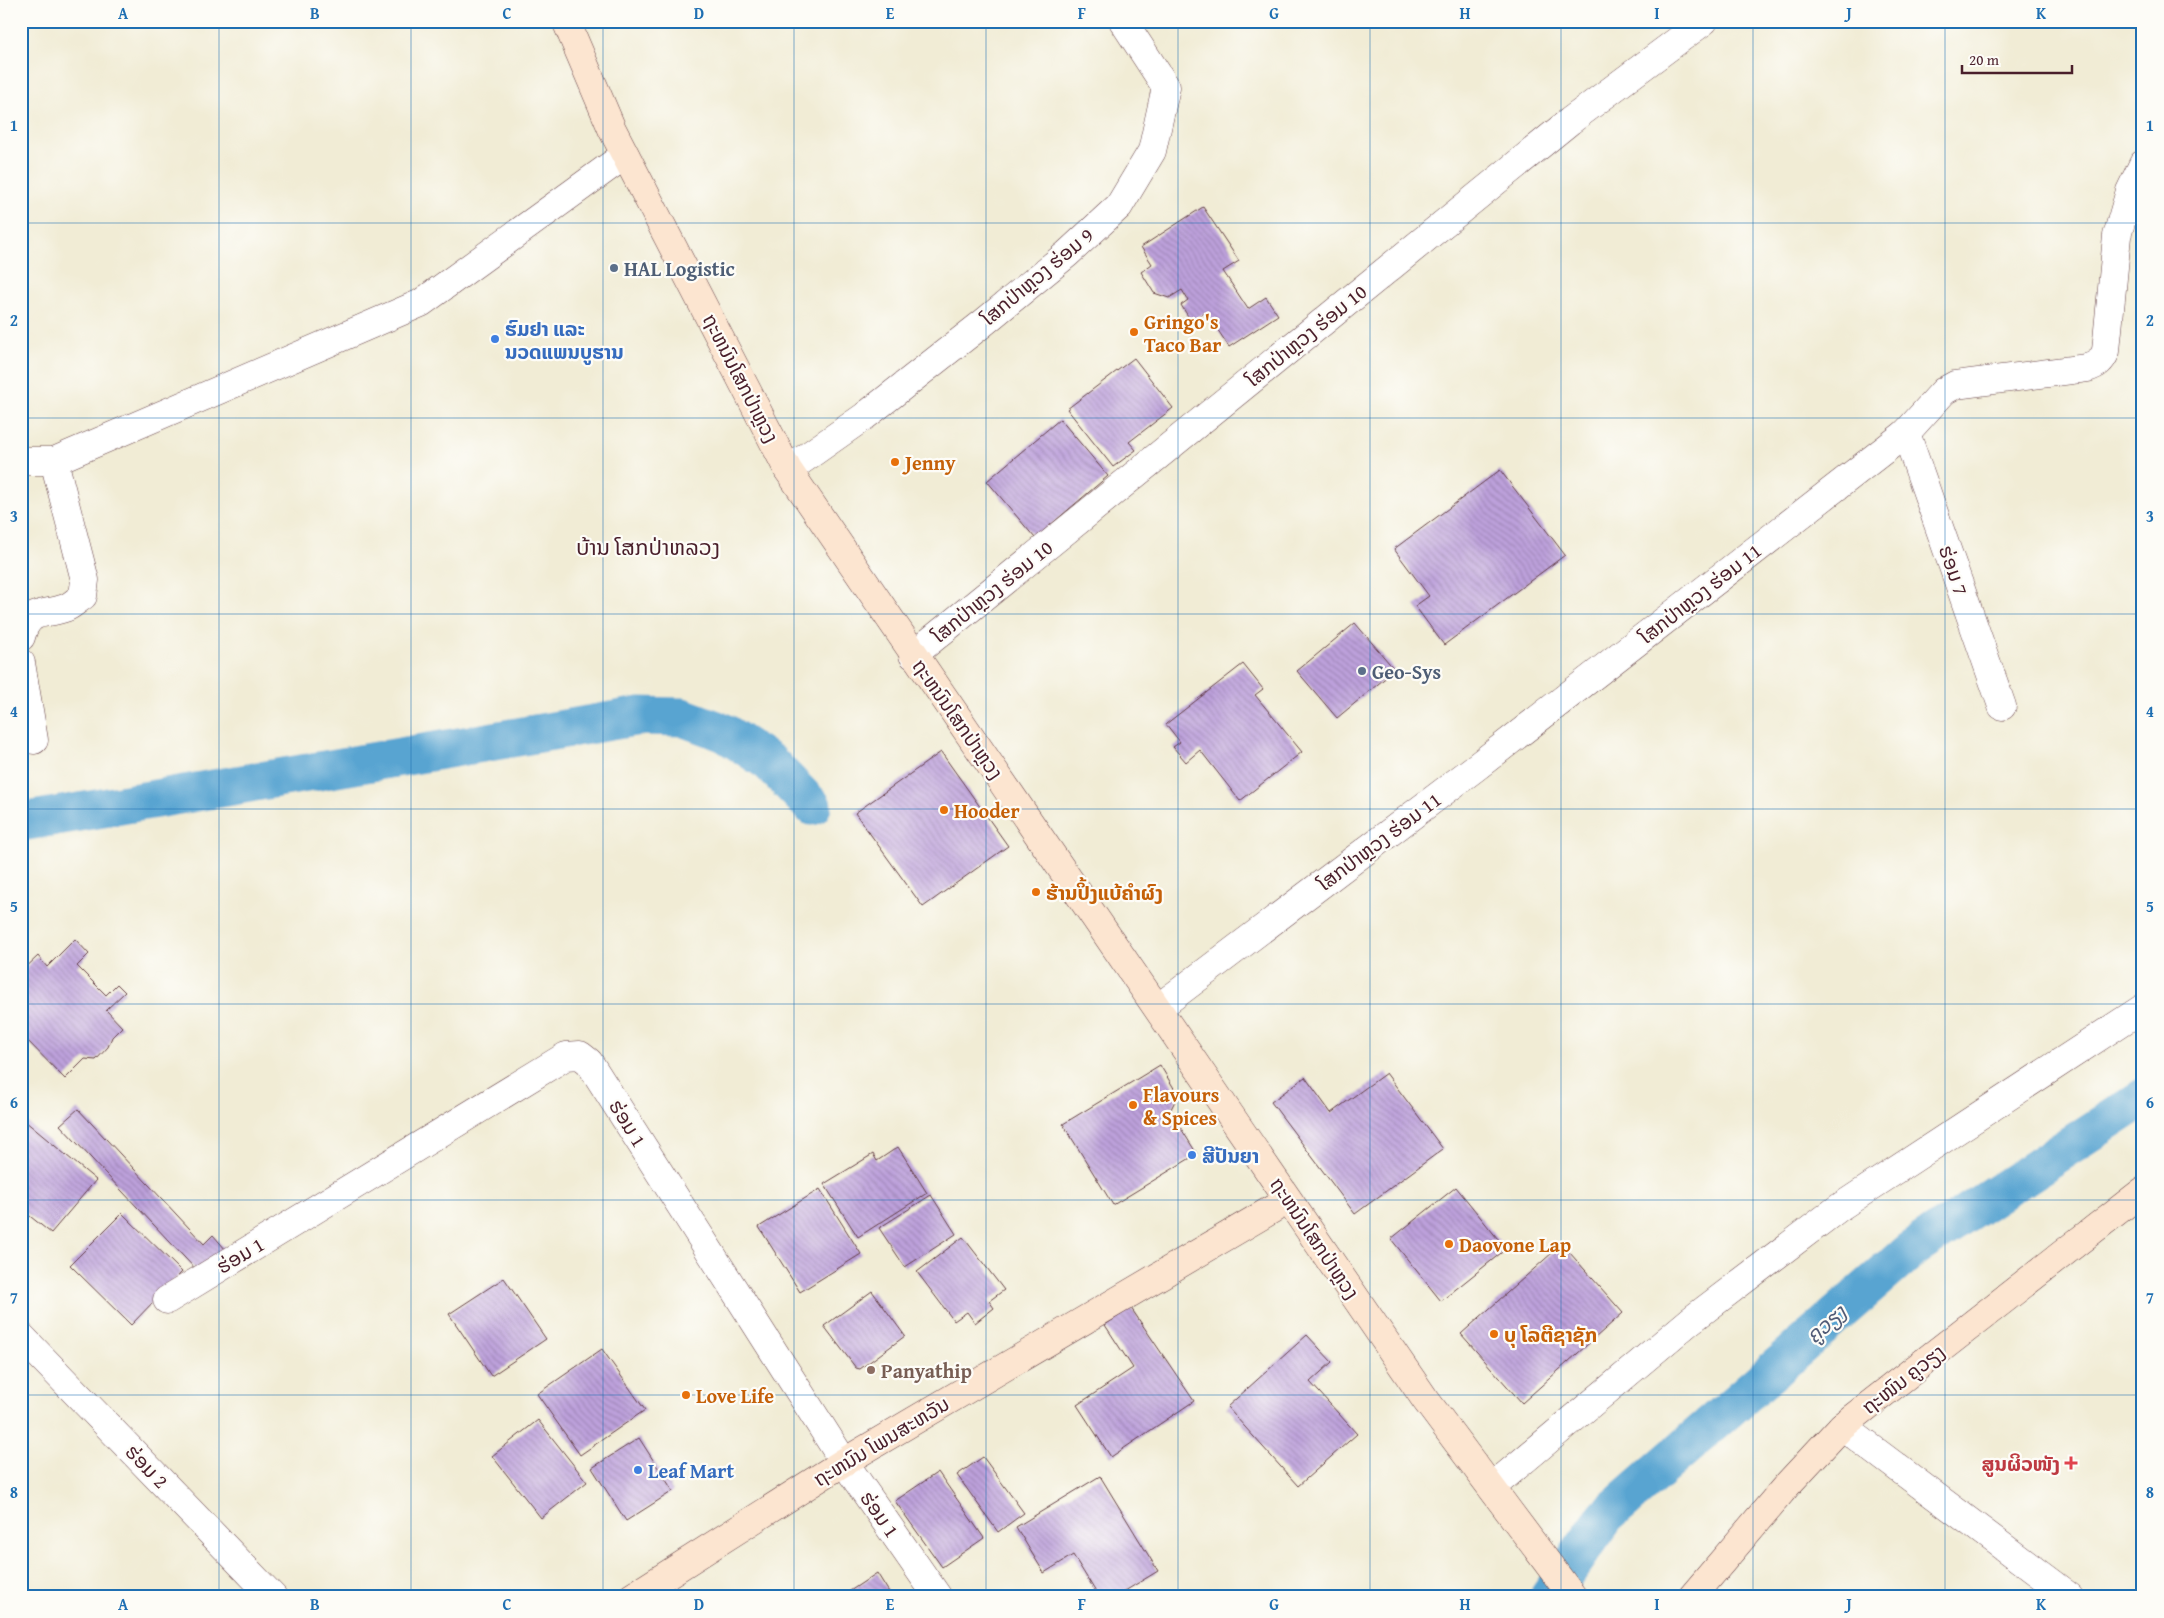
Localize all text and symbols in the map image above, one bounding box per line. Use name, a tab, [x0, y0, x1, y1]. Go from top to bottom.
text: A	[118, 1, 129, 25]
text: B	[310, 1, 320, 25]
text: C	[502, 1, 512, 25]
text: D	[694, 1, 704, 25]
text: E	[886, 1, 895, 25]
text: F	[1078, 1, 1086, 25]
text: G	[1269, 1, 1279, 25]
text: H	[1459, 1, 1471, 25]
text: I	[1654, 1, 1660, 25]
text: J	[1843, 1, 1852, 25]
text: K	[2036, 1, 2047, 25]
scale bar	[1962, 42, 2072, 74]
text: 20 m	[1969, 49, 2000, 70]
text: 1	[10, 113, 18, 137]
text: 1	[2146, 113, 2154, 137]
street label: ໂສກປ່າຫຼວງ ຮ່ອມ 9	[974, 220, 1099, 332]
place label: HAL Logistic	[624, 254, 735, 283]
marker: HAL Logistic	[608, 262, 620, 274]
street label: ໂສກປ່າຫຼວງ ຮ່ອມ 10	[1239, 277, 1373, 393]
place label: Gringo's Taco Bar	[1144, 307, 1221, 359]
text: 2	[10, 308, 18, 332]
street label: ຖະຫນົນໂສກປ່າຫຼວງ	[696, 308, 786, 448]
text: 2	[2146, 308, 2154, 332]
place label: ຮົມຢາ ແລະ ນວດແພນບູຮານ	[505, 314, 624, 366]
marker: Gringo's Taco Bar	[1128, 326, 1140, 338]
marker: ຮົມຢາ ແລະ ນວດແພນບູຮານ	[489, 333, 501, 345]
place label: Jenny	[902, 448, 956, 477]
marker: Jenny	[889, 456, 901, 468]
text: 3	[10, 504, 18, 528]
text: 3	[2146, 504, 2154, 528]
district label: ບ້ານ ໂສກປ່າຫລວງ	[576, 531, 720, 563]
street label: ໂສກປ່າຫຼວງ ຮ່ອມ 10	[925, 533, 1059, 649]
street label: ໂສກປ່າຫຼວງ ຮ່ອມ 11	[1632, 536, 1767, 651]
street label: ຮ່ອມ 7	[1932, 541, 1976, 599]
street label: ຖະຫນົນໂສກປ່າຫຼວງ	[905, 653, 1011, 785]
place label: Geo-Sys	[1372, 657, 1441, 686]
marker: Geo-Sys	[1356, 665, 1368, 677]
text: 4	[10, 699, 18, 723]
text: 4	[2146, 699, 2154, 723]
street label: ໂສກປ່າຫຼວງ ຮ່ອມ 11	[1310, 785, 1447, 898]
place label: Hooder	[954, 796, 1020, 825]
marker: Hooder	[938, 804, 950, 816]
place label: ຮ້ານປິ້ງແບ້ຄຳຜົງ	[1046, 877, 1163, 907]
marker: ຮ້ານປິ້ງແບ້ຄຳຜົງ	[1030, 886, 1042, 898]
text: 5	[10, 894, 18, 918]
text: 5	[2146, 894, 2154, 918]
place label: Flavours & Spices	[1143, 1080, 1219, 1132]
text: 6	[10, 1090, 18, 1114]
text: 6	[2146, 1090, 2154, 1114]
street label: ຮ່ອມ 1	[602, 1094, 654, 1152]
marker: Flavours & Spices	[1127, 1099, 1139, 1111]
place label: ສີປັນຍາ	[1202, 1141, 1259, 1170]
marker: ສີປັນຍາ	[1186, 1149, 1198, 1161]
street label: ຖະຫນົນໂສກປ່າຫຼວງ	[1263, 1171, 1367, 1305]
street label: ຮ່ອມ 1	[211, 1229, 269, 1281]
place label: Daovone Lap	[1459, 1230, 1571, 1259]
marker: Daovone Lap	[1443, 1238, 1455, 1250]
text: 7	[10, 1285, 18, 1309]
text: 7	[2146, 1285, 2154, 1309]
water label: ຄູວຽງ	[1799, 1297, 1854, 1350]
place label: ບຸ ໂລຕີຊາຊັກ	[1504, 1320, 1597, 1349]
marker: ບຸ ໂລຕີຊາຊັກ	[1488, 1328, 1500, 1340]
street label: ຖະໜົນ ຄູວຽງ	[1855, 1337, 1951, 1421]
place label: Panyathip	[881, 1356, 972, 1385]
marker: Panyathip	[865, 1364, 877, 1376]
place label: Love Life	[696, 1381, 774, 1410]
marker: Love Life	[680, 1389, 692, 1401]
street label: ຖະຫນົນ ໂພນສະຫວັນ	[807, 1389, 955, 1493]
street label: ຮ່ອມ 2	[119, 1438, 175, 1494]
place label: ສູນຜິວໜັງ	[1982, 1449, 2060, 1478]
place label: Leaf Mart	[648, 1456, 735, 1485]
marker: ສູນຜິວໜັງ	[2064, 1456, 2078, 1470]
marker: Leaf Mart	[632, 1464, 644, 1476]
text: 8	[10, 1480, 18, 1504]
text: 8	[2146, 1480, 2154, 1504]
street label: ຮ່ອມ 1	[853, 1485, 907, 1543]
text: A	[118, 1592, 129, 1616]
text: B	[310, 1592, 320, 1616]
text: C	[502, 1592, 512, 1616]
text: D	[694, 1592, 704, 1616]
text: E	[886, 1592, 895, 1616]
text: F	[1078, 1592, 1086, 1616]
text: G	[1269, 1592, 1279, 1616]
text: H	[1459, 1592, 1471, 1616]
text: I	[1654, 1592, 1660, 1616]
text: J	[1843, 1592, 1852, 1616]
text: K	[2036, 1592, 2047, 1616]

